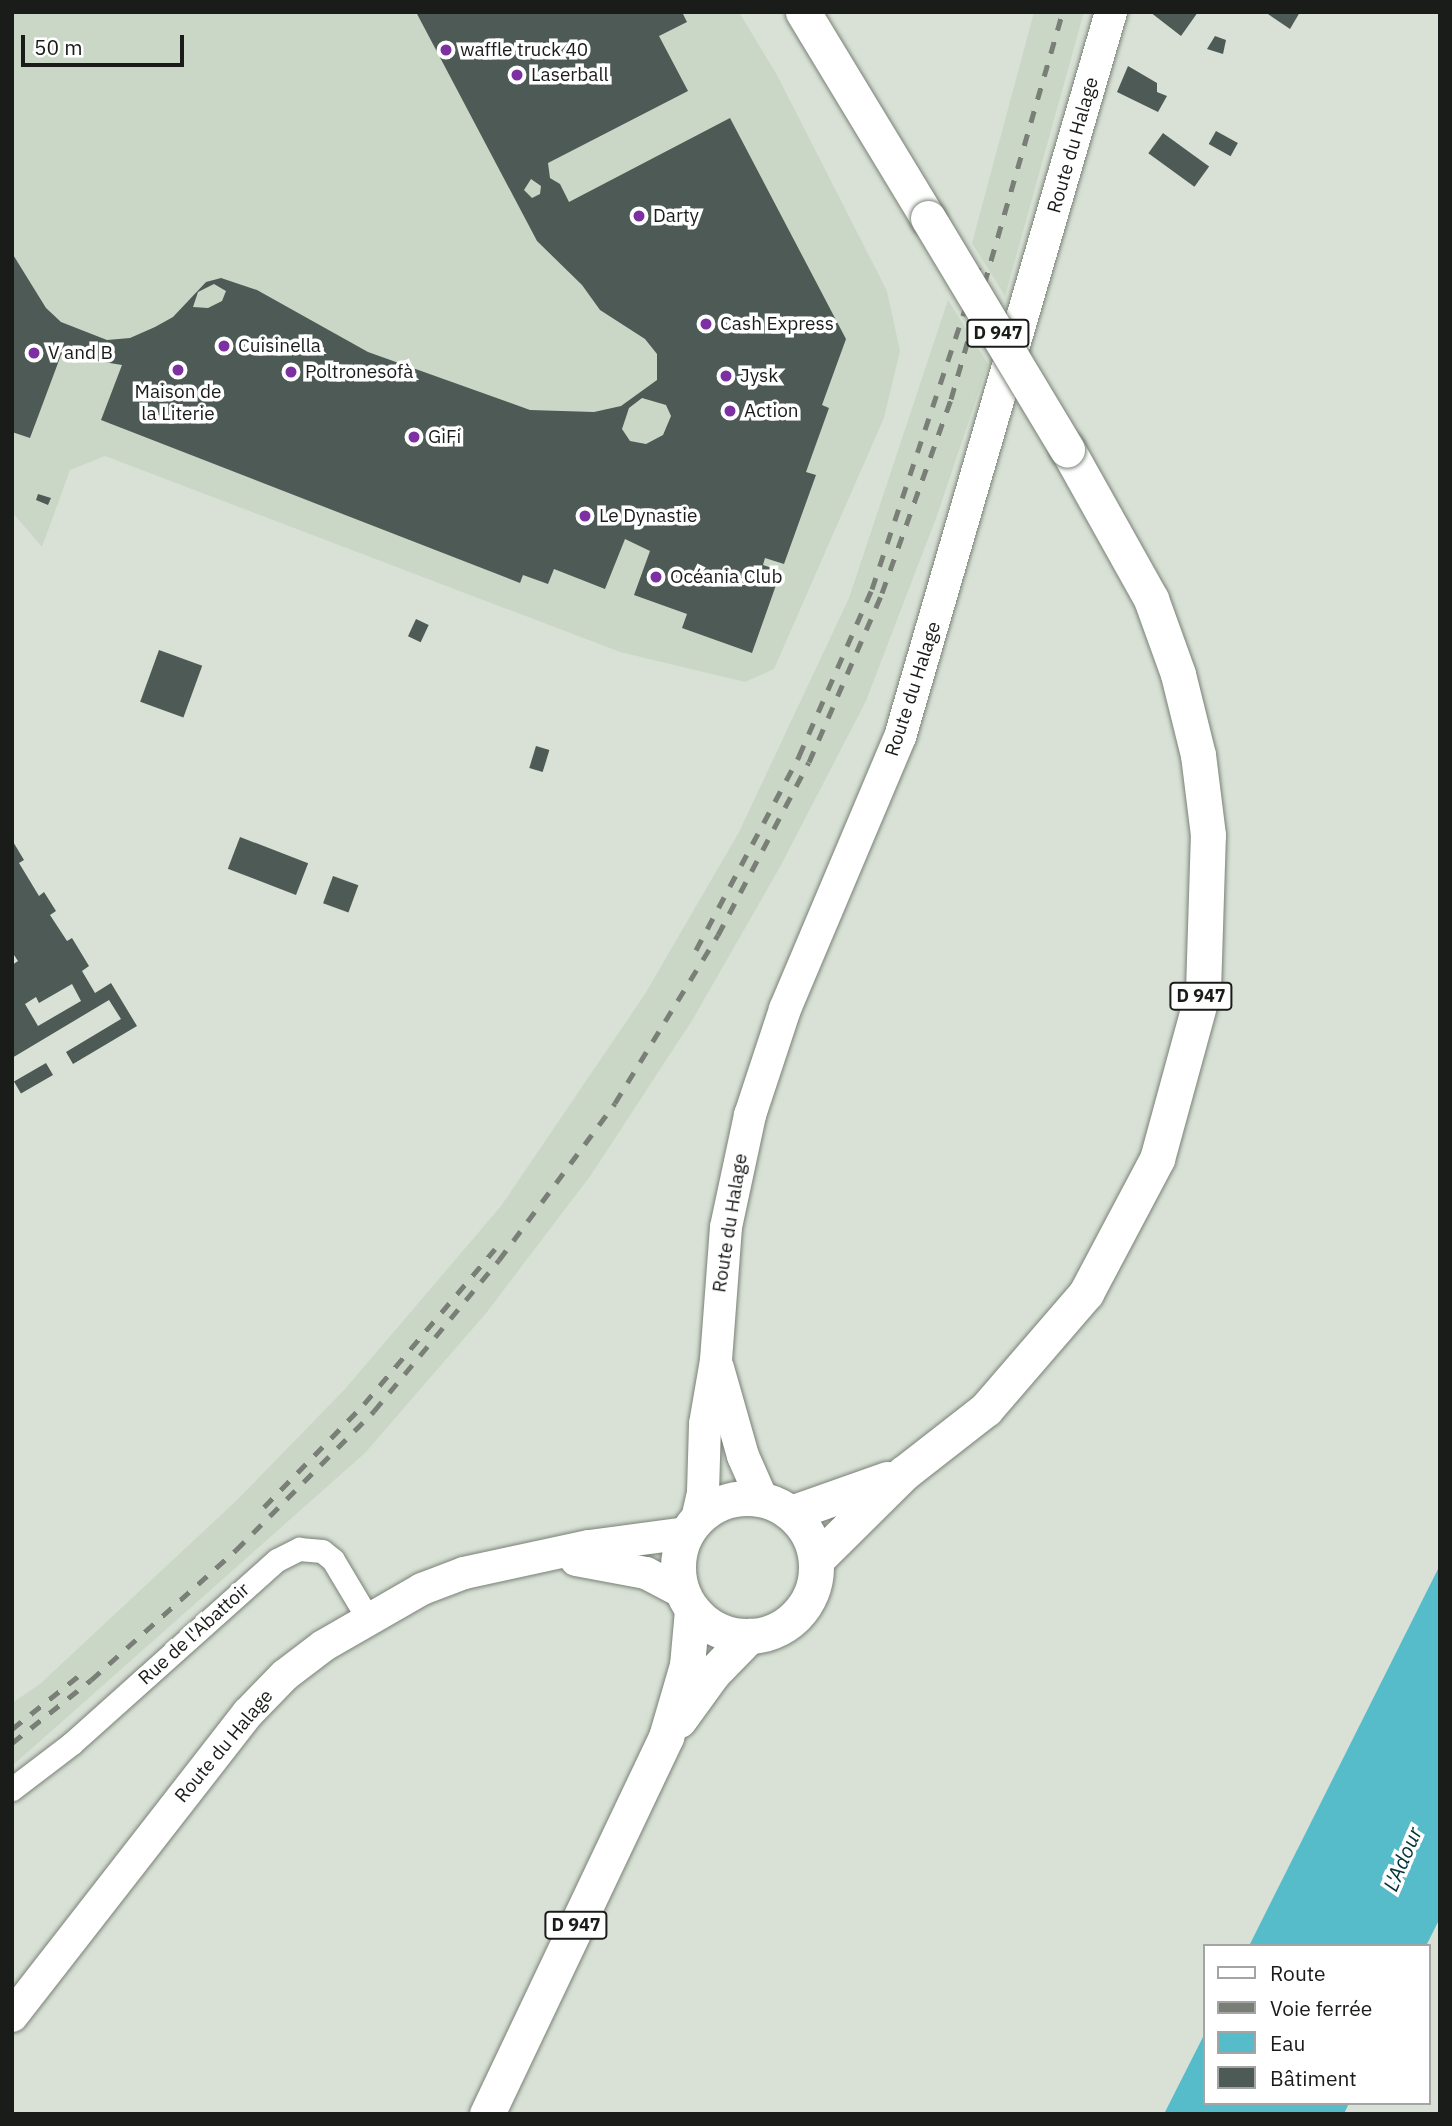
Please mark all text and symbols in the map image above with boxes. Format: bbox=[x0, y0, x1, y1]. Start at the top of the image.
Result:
scale bar bbox=[24, 21, 187, 65]
text: 50 m bbox=[34, 33, 83, 61]
place label: waffle truck 40 bbox=[460, 39, 588, 61]
marker: waffle truck 40 bbox=[438, 42, 454, 58]
place label: Laserball bbox=[531, 64, 609, 86]
marker: Laserball bbox=[509, 67, 525, 83]
street label: Route du Halage bbox=[1043, 74, 1103, 216]
place label: Darty bbox=[653, 205, 699, 227]
marker: Darty bbox=[631, 208, 647, 224]
place label: Cash Express bbox=[720, 313, 834, 335]
marker: Cash Express bbox=[698, 316, 714, 332]
road number: D 947 bbox=[965, 318, 1031, 348]
place label: Cuisinella bbox=[238, 335, 321, 357]
marker: Cuisinella bbox=[216, 338, 232, 354]
place label: V and B bbox=[48, 342, 113, 364]
marker: V and B bbox=[26, 345, 42, 361]
place label: Poltronesofà bbox=[305, 361, 413, 383]
marker: Maison de la Literie bbox=[170, 362, 186, 378]
marker: Poltronesofà bbox=[283, 364, 299, 380]
place label: Jysk bbox=[740, 365, 778, 387]
marker: Jysk bbox=[718, 368, 734, 384]
place label: Maison de la Literie bbox=[135, 381, 221, 425]
place label: Action bbox=[744, 400, 799, 422]
marker: Action bbox=[722, 403, 738, 419]
place label: GiFi bbox=[428, 426, 461, 448]
marker: GiFi bbox=[406, 429, 422, 445]
place label: Le Dynastie bbox=[599, 505, 697, 527]
marker: Le Dynastie bbox=[577, 508, 593, 524]
place label: Océania Club bbox=[670, 566, 782, 588]
marker: Océania Club bbox=[648, 569, 664, 585]
street label: Route du Halage bbox=[880, 619, 946, 759]
road number: D 947 bbox=[1168, 981, 1234, 1010]
street label: Route du Halage bbox=[708, 1152, 752, 1294]
street label: Rue de l'Abattoir bbox=[134, 1578, 254, 1690]
street label: Route du Halage bbox=[170, 1685, 278, 1807]
water label: L'Adour bbox=[1377, 1823, 1427, 1895]
road number: D 947 bbox=[543, 1910, 609, 1940]
legend bbox=[1204, 1944, 1431, 2105]
text: Route bbox=[1270, 1959, 1326, 1987]
text: Voie ferrée bbox=[1270, 1994, 1372, 2022]
text: Eau bbox=[1270, 2029, 1305, 2057]
text: Bâtiment bbox=[1270, 2064, 1357, 2092]

